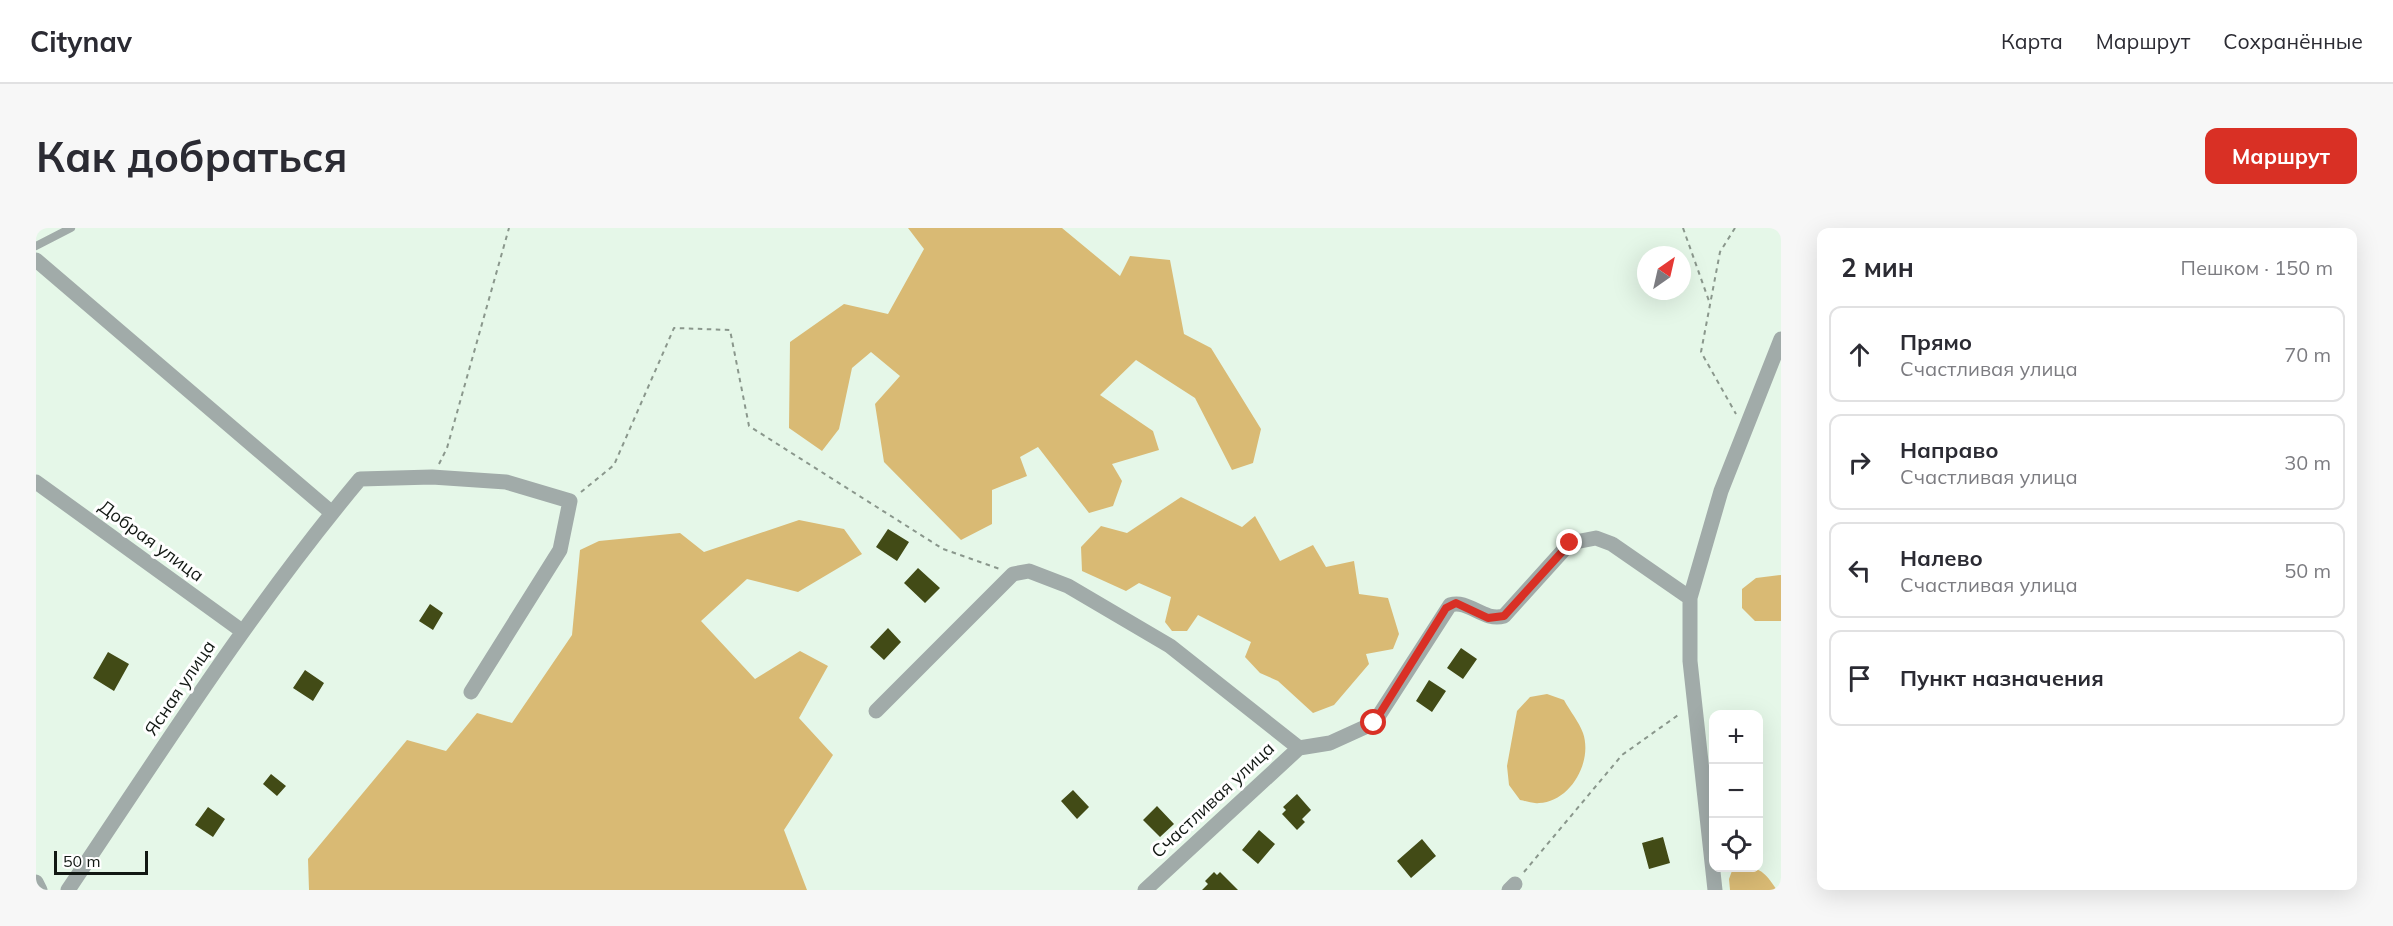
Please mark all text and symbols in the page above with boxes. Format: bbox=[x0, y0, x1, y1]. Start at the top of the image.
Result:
text: Citynav bbox=[30, 24, 132, 59]
text: Карта bbox=[2001, 28, 2063, 54]
text: Маршрут bbox=[2096, 28, 2190, 54]
text: Сохранённые bbox=[2223, 28, 2363, 54]
button: Маршрут bbox=[2205, 128, 2357, 184]
text: Как добраться bbox=[36, 130, 348, 183]
north arrow bbox=[1637, 246, 1691, 300]
text: 2 мин bbox=[1841, 251, 1914, 284]
text: Пешком · 150 m bbox=[2181, 255, 2333, 280]
text: Прямо bbox=[1900, 328, 1972, 356]
icon: ahead bbox=[1843, 338, 1876, 371]
text: 70 m bbox=[2284, 342, 2331, 367]
text: Счастливая улица bbox=[1900, 356, 2078, 381]
text: Направо bbox=[1900, 436, 1998, 464]
icon: right bbox=[1843, 446, 1876, 479]
text: 30 m bbox=[2284, 450, 2331, 475]
text: Счастливая улица bbox=[1900, 464, 2078, 489]
street label: Добрая улица bbox=[94, 495, 208, 586]
route end bbox=[1556, 529, 1582, 555]
text: Налево bbox=[1900, 544, 1983, 572]
icon: left bbox=[1843, 554, 1876, 587]
text: 50 m bbox=[2284, 558, 2331, 583]
text: Счастливая улица bbox=[1900, 572, 2078, 597]
street label: Ясная улица bbox=[139, 636, 220, 740]
icon: arrive bbox=[1843, 662, 1876, 695]
text: Пункт назначения bbox=[1900, 664, 2104, 692]
route start bbox=[1360, 709, 1386, 735]
map controls bbox=[1709, 710, 1763, 872]
button: + bbox=[1709, 710, 1763, 764]
street label: Счастливая улица bbox=[1146, 737, 1279, 863]
button: − bbox=[1709, 764, 1763, 818]
button: locate bbox=[1709, 818, 1763, 872]
scale bar bbox=[54, 848, 148, 876]
text: 50 m bbox=[63, 851, 100, 871]

